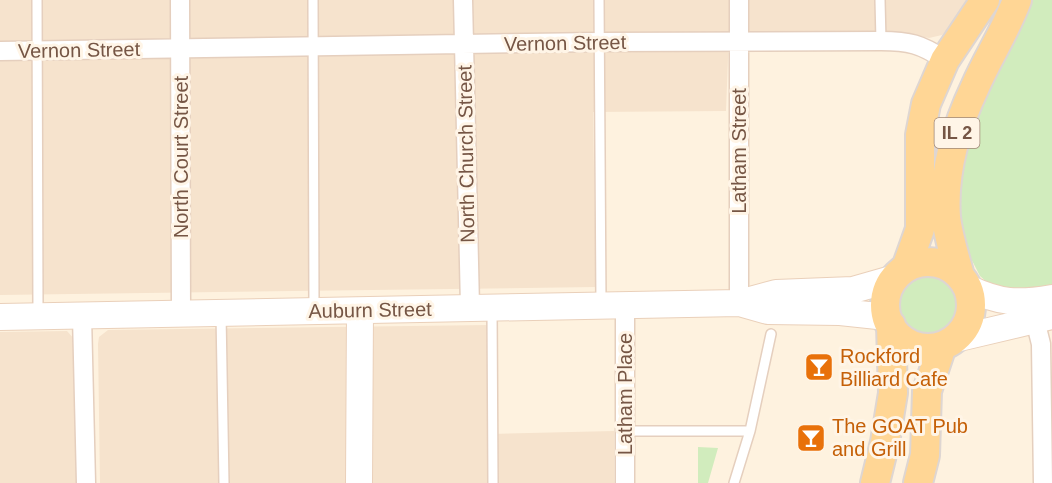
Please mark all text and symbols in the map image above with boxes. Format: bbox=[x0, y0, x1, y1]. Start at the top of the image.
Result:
street label: Vernon Street bbox=[504, 31, 627, 55]
street label: Vernon Street bbox=[18, 38, 141, 62]
street label: North Church Street bbox=[453, 64, 479, 243]
street label: North Court Street bbox=[170, 75, 192, 238]
street label: Latham Street bbox=[728, 88, 750, 214]
road number: IL 2 bbox=[934, 118, 980, 148]
street label: Auburn Street bbox=[308, 298, 432, 322]
street label: Latham Place bbox=[614, 333, 636, 455]
place label: Rockford Billiard Cafe bbox=[840, 345, 948, 390]
bar icon: Rockford Billiard Cafe bbox=[803, 351, 835, 383]
place label: The GOAT Pub and Grill bbox=[832, 415, 968, 460]
bar icon: The GOAT Pub and Grill bbox=[795, 422, 827, 454]

